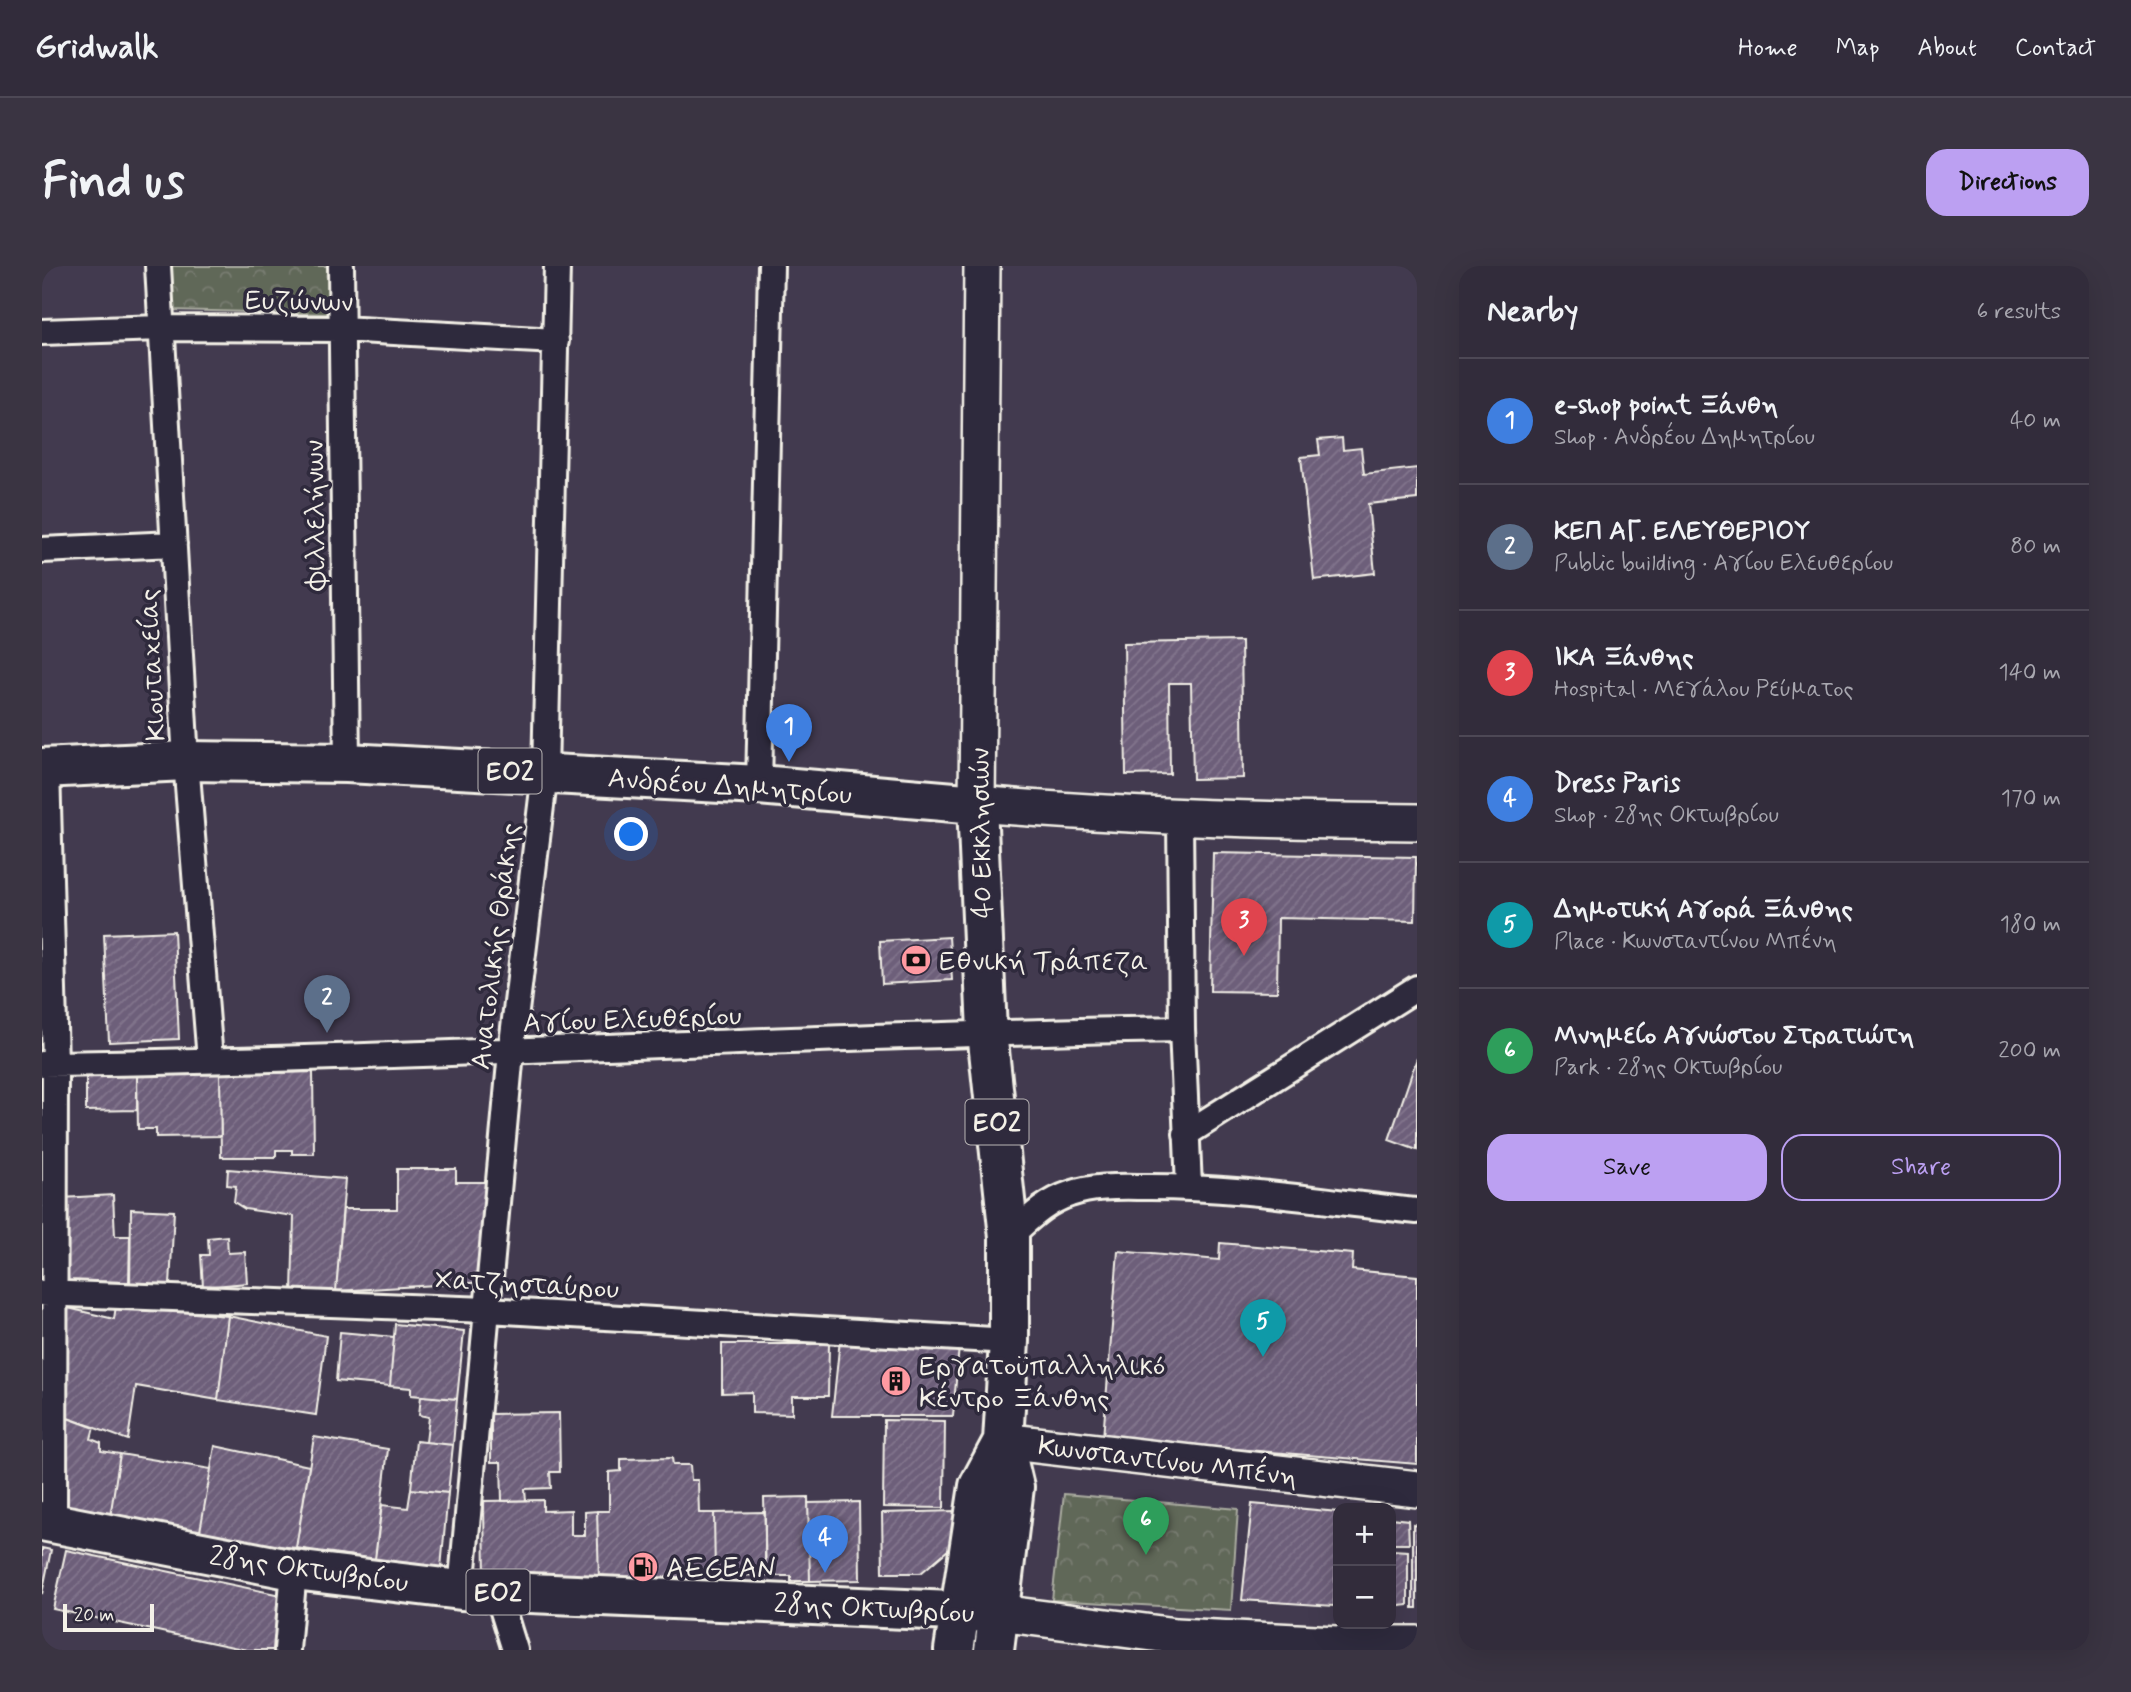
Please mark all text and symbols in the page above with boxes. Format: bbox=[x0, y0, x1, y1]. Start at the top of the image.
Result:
text: Gridwalk bbox=[35, 26, 159, 70]
text: Home bbox=[1738, 33, 1798, 64]
text: Map bbox=[1836, 33, 1880, 64]
text: About bbox=[1918, 33, 1977, 64]
text: Contact bbox=[2015, 33, 2096, 64]
button: Directions bbox=[1926, 149, 2089, 216]
text: Find us bbox=[42, 150, 185, 215]
street label: Ευζώνων bbox=[244, 283, 353, 322]
text: Nearby bbox=[1487, 292, 1578, 331]
text: 6 results bbox=[1977, 297, 2061, 327]
text: e-shop point Ξάνθη bbox=[1554, 389, 1778, 423]
text: 1 bbox=[1505, 406, 1515, 436]
text: 40 m bbox=[2010, 406, 2061, 436]
text: Shop · Ανδρέου Δημητρίου bbox=[1554, 423, 1815, 453]
street label: Φιλλελήνων bbox=[297, 439, 336, 591]
text: ΚΕΠ ΑΓ. ΕΛΕΥΘΕΡΙΟΥ bbox=[1554, 515, 1810, 549]
text: 2 bbox=[1504, 532, 1516, 562]
text: 80 m bbox=[2010, 532, 2061, 562]
text: Public building · Αγίου Ελευθερίου bbox=[1554, 549, 1893, 579]
street label: Κιουταχείας bbox=[131, 588, 176, 742]
text: ΙΚΑ Ξάνθης bbox=[1554, 641, 1694, 675]
text: 3 bbox=[1505, 658, 1515, 688]
text: 140 m bbox=[1998, 658, 2061, 688]
text: Hospital · Μεγάλου Ρεύματος bbox=[1554, 675, 1854, 705]
pin: 1 bbox=[766, 704, 812, 762]
street label: 40 Εκκλησιών bbox=[963, 747, 1002, 919]
road number: ΕΟ2 bbox=[478, 748, 542, 793]
street label: Ανδρέου Δημητρίου bbox=[606, 761, 853, 814]
text: Dress Paris bbox=[1554, 767, 1680, 801]
text: 4 bbox=[1503, 784, 1517, 814]
text: 170 m bbox=[2001, 784, 2061, 814]
text: Shop · 28ης Οκτωβρίου bbox=[1554, 801, 1779, 831]
your location bbox=[614, 817, 648, 851]
street label: Ανατολικής Θράκης bbox=[463, 821, 530, 1072]
text: Δημοτική Αγορά Ξάνθης bbox=[1554, 893, 1853, 927]
pin: 3 bbox=[1221, 898, 1267, 956]
text: 5 bbox=[1503, 910, 1517, 940]
text: 180 m bbox=[2000, 910, 2061, 940]
text: Place · Κωνσταντίνου Μπένη bbox=[1554, 927, 1837, 957]
bank icon: Εθνική Τράπεζα bbox=[899, 943, 933, 977]
place label: Εθνική Τράπεζα bbox=[939, 944, 1148, 981]
pin: 2 bbox=[304, 975, 350, 1033]
street label: Αγίου Ελευθερίου bbox=[522, 998, 742, 1043]
text: Μνημείο Αγνώστου Στρατιώτη bbox=[1554, 1019, 1914, 1053]
text: 6 bbox=[1504, 1036, 1516, 1066]
text: 200 m bbox=[1998, 1036, 2061, 1066]
text: Park · 28ης Οκτωβρίου bbox=[1554, 1053, 1782, 1083]
road number: ΕΟ2 bbox=[965, 1100, 1028, 1144]
button: Save bbox=[1487, 1134, 1767, 1201]
button: Share bbox=[1781, 1134, 2061, 1201]
street label: Χατζησταύρου bbox=[434, 1262, 620, 1309]
pin: 5 bbox=[1240, 1299, 1286, 1357]
place label: Εργατοϋπαλληλικό Κέντρο Ξάνθης bbox=[919, 1349, 1165, 1418]
building icon: Εργατοϋπαλληλικό Κέντρο Ξάνθης bbox=[879, 1364, 913, 1398]
street label: Κωνσταντίνου Μπένη bbox=[1036, 1428, 1300, 1497]
pin: 6 bbox=[1123, 1497, 1169, 1555]
map controls bbox=[1333, 1503, 1396, 1629]
button: + bbox=[1333, 1503, 1396, 1566]
pin: 4 bbox=[802, 1515, 848, 1573]
street label: 28ης Οκτωβρίου bbox=[207, 1538, 411, 1603]
fuel station icon: AEGEAN bbox=[626, 1550, 660, 1584]
place label: AEGEAN bbox=[666, 1551, 776, 1588]
button: − bbox=[1333, 1566, 1396, 1629]
road number: ΕΟ2 bbox=[466, 1569, 530, 1614]
street label: 28ης Οκτωβρίου bbox=[773, 1586, 975, 1633]
scale bar bbox=[63, 1601, 154, 1633]
text: 20 m bbox=[74, 1603, 114, 1628]

